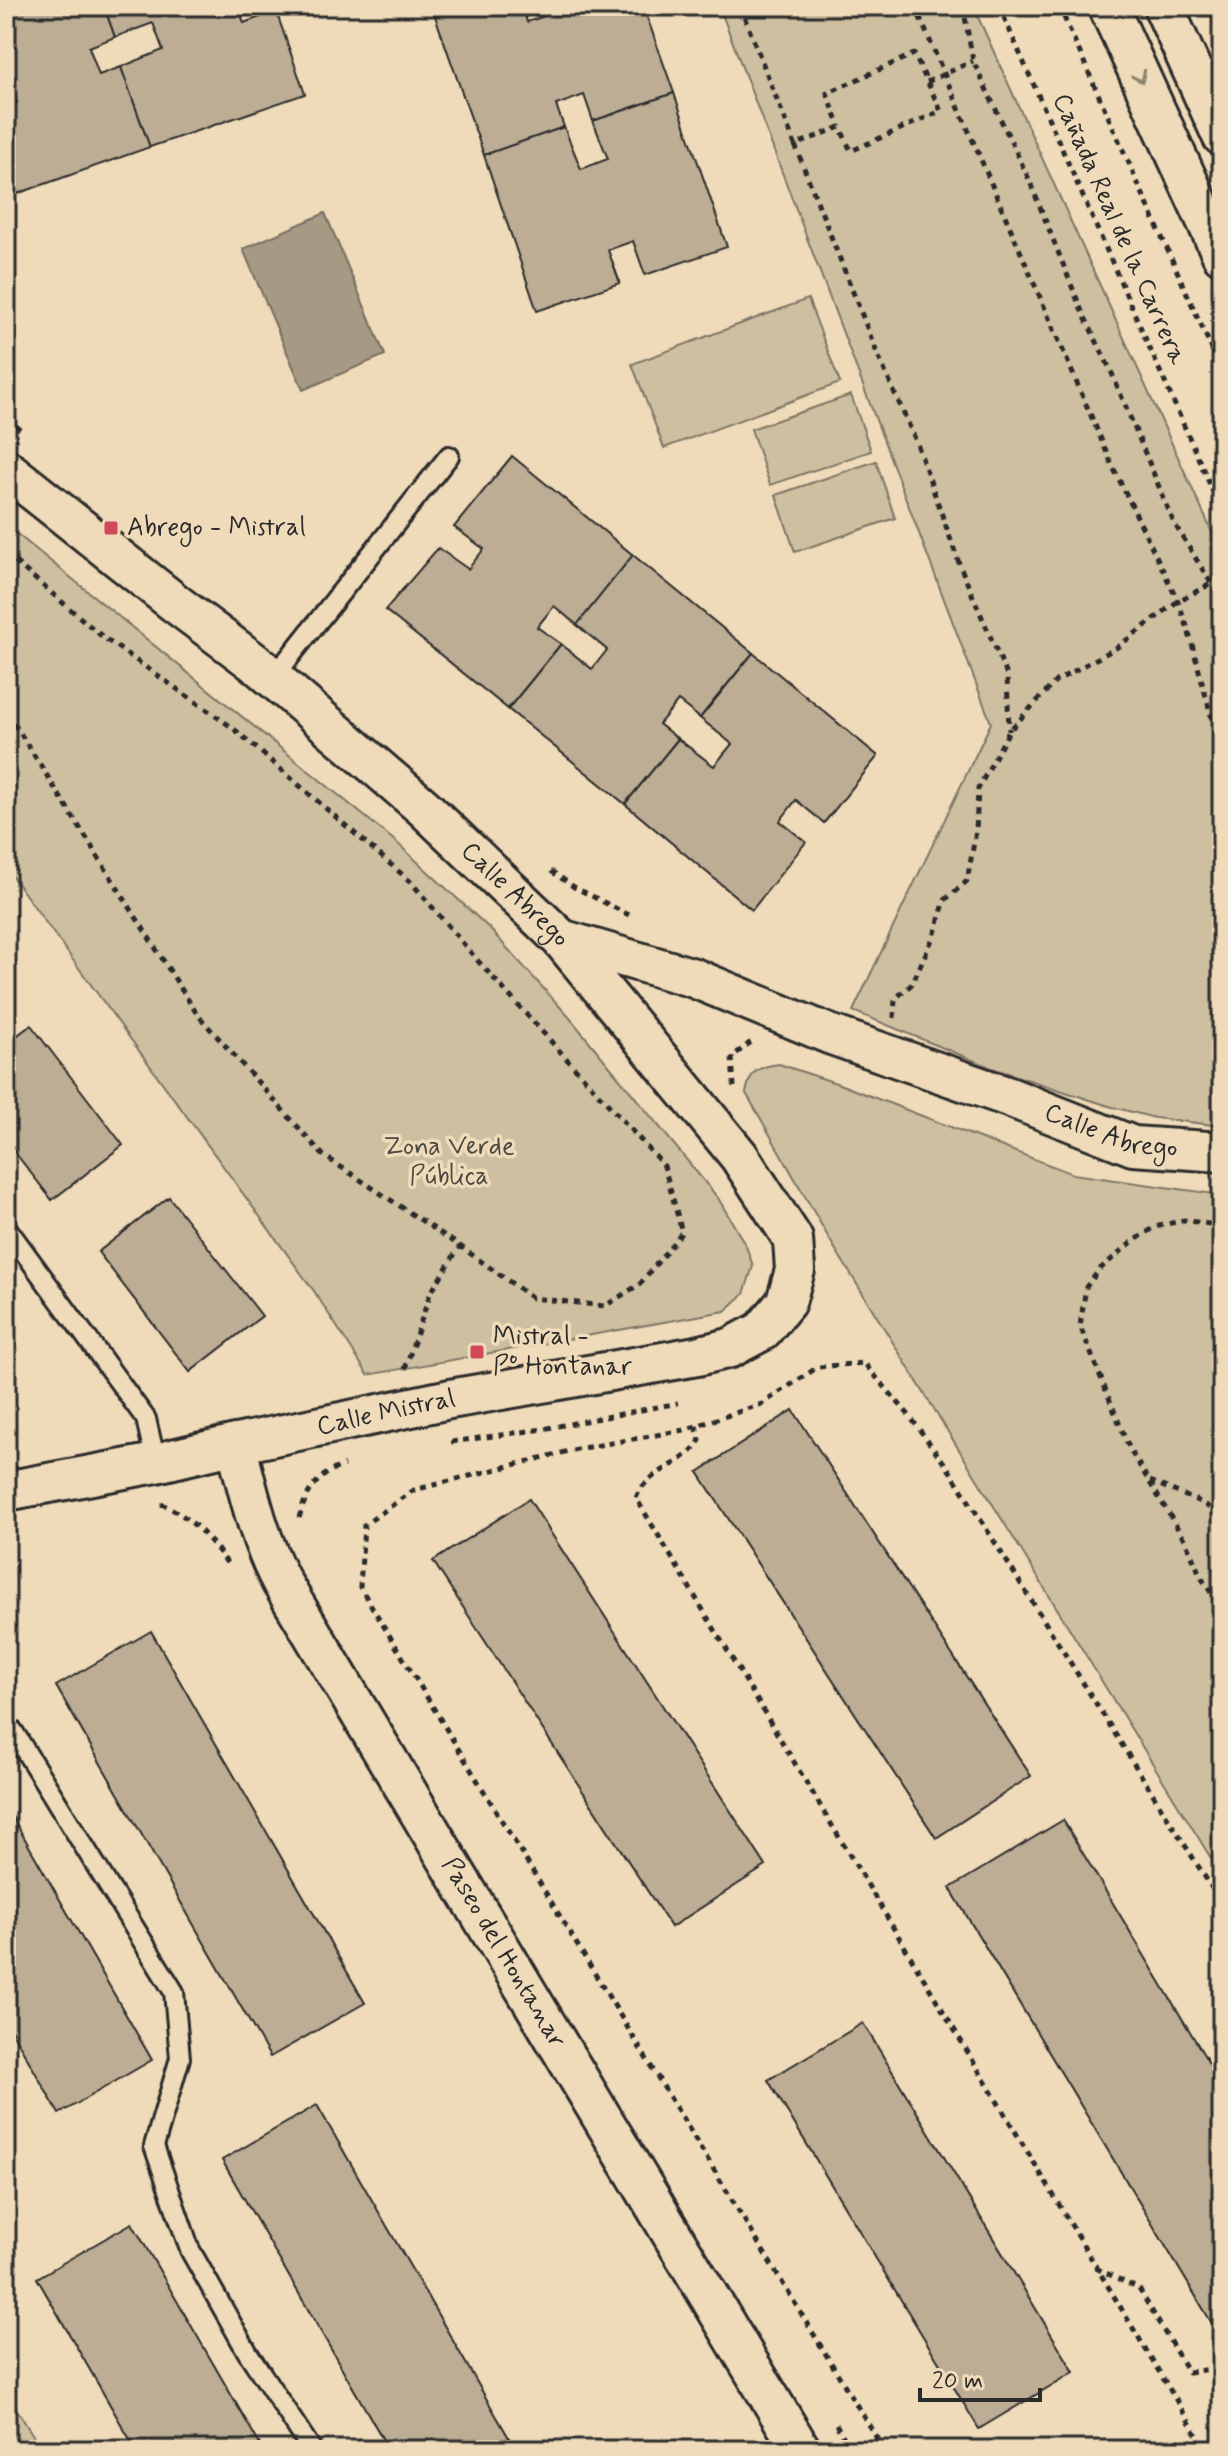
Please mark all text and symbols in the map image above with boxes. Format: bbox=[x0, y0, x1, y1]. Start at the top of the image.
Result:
one-way arrow bbox=[1130, 69, 1146, 83]
street label: Cañada Real de la Carrera bbox=[1044, 88, 1194, 370]
place label: Abrego - Mistral bbox=[127, 511, 306, 547]
marker: Abrego - Mistral bbox=[102, 519, 120, 537]
street label: Calle Abrego bbox=[453, 835, 578, 954]
street label: Calle Abrego bbox=[1039, 1096, 1179, 1167]
park label: Zona Verde Pública bbox=[383, 1130, 515, 1194]
place label: Mistral - Pº Hontanar bbox=[493, 1320, 632, 1384]
marker: Mistral - Pº Hontanar bbox=[468, 1343, 486, 1361]
street label: Calle Mistral bbox=[314, 1382, 458, 1444]
street label: Paseo del Hontanar bbox=[433, 1851, 574, 2055]
scale bar bbox=[920, 2352, 1040, 2402]
text: 20 m bbox=[932, 2366, 983, 2397]

